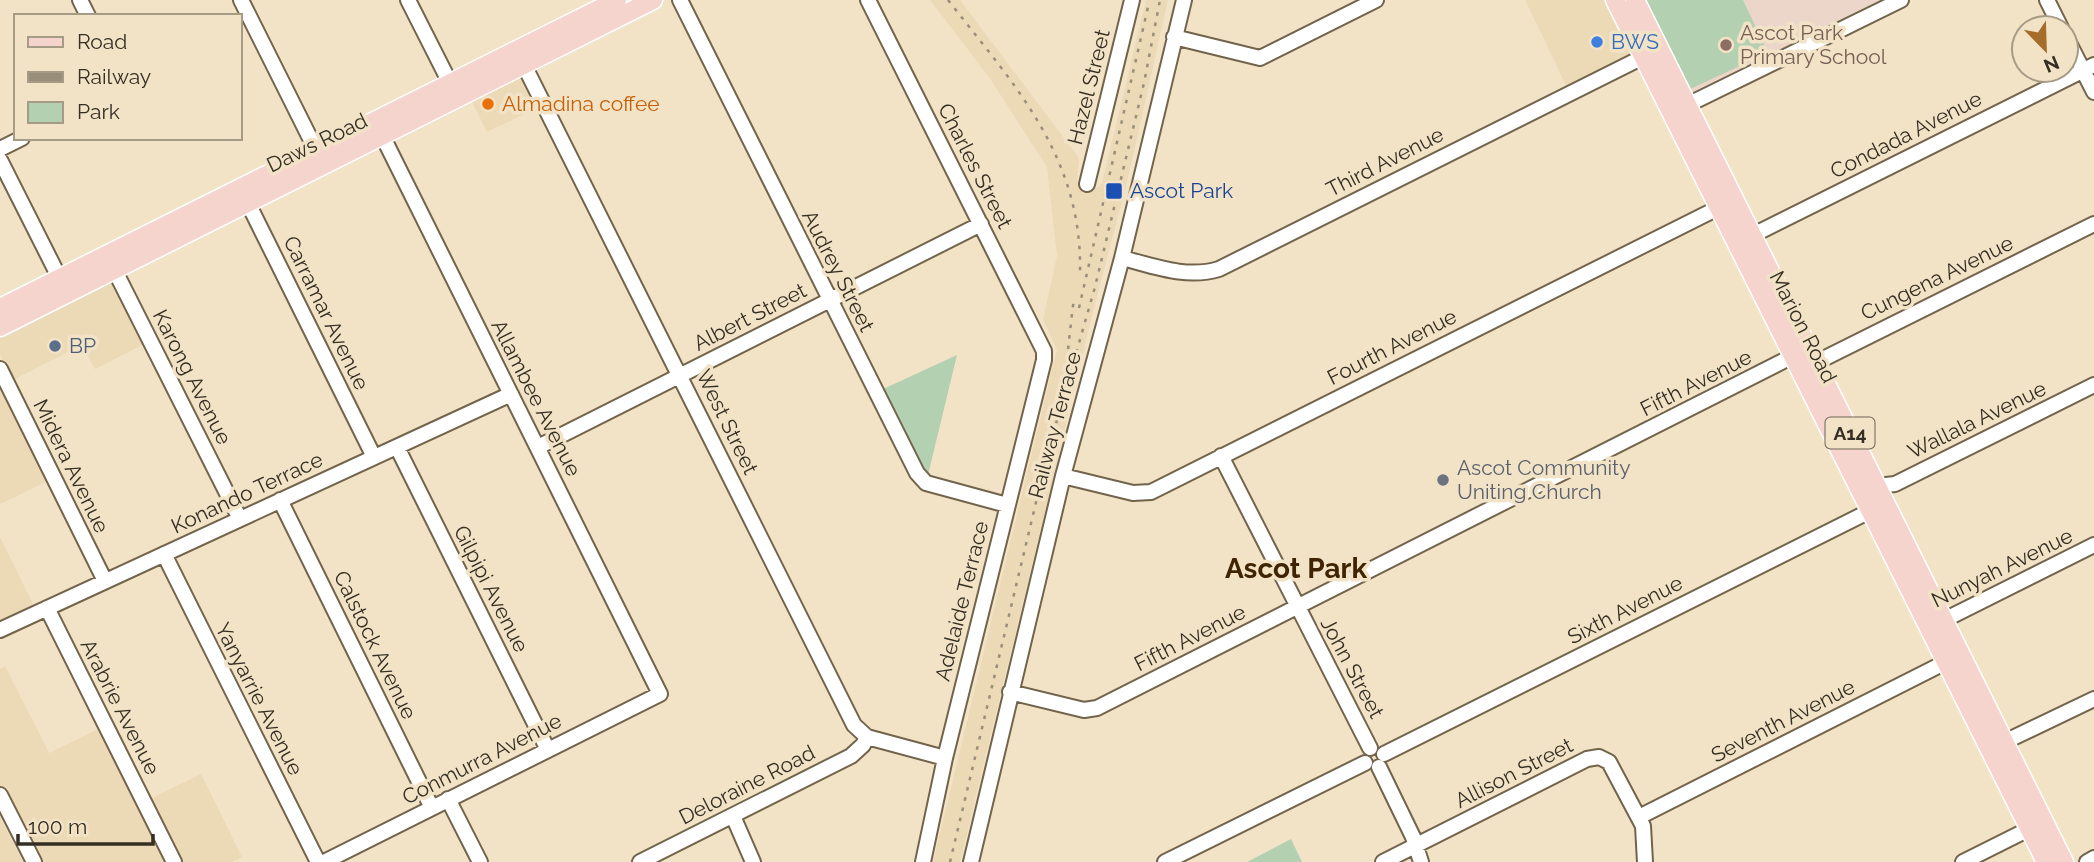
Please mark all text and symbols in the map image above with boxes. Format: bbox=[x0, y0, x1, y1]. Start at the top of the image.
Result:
legend bbox=[14, 14, 242, 140]
north arrow bbox=[2010, 14, 2080, 84]
place label: Ascot Park Primary School bbox=[1740, 20, 1887, 69]
street label: Hazel Street bbox=[1062, 27, 1115, 147]
text: Road bbox=[77, 29, 127, 54]
place label: BWS bbox=[1611, 29, 1659, 54]
marker: BWS bbox=[1589, 34, 1605, 50]
marker: Ascot Park Primary School bbox=[1718, 37, 1734, 53]
text: N bbox=[2041, 52, 2063, 78]
text: Railway bbox=[77, 64, 151, 89]
street label: Condada Avenue bbox=[1826, 86, 1986, 184]
place label: Almadina coffee bbox=[502, 91, 660, 116]
marker: Almadina coffee bbox=[480, 96, 496, 112]
text: Park bbox=[77, 99, 120, 124]
street label: Charles Street bbox=[933, 99, 1018, 233]
street label: Daws Road bbox=[262, 107, 371, 178]
street label: Third Avenue bbox=[1322, 121, 1448, 202]
place label: Ascot Park bbox=[1130, 178, 1233, 203]
marker: Ascot Park bbox=[1104, 181, 1124, 201]
street label: Audrey Street bbox=[797, 206, 880, 336]
street label: Cungena Avenue bbox=[1856, 230, 2017, 325]
street label: Carramar Avenue bbox=[278, 232, 375, 394]
street label: Marion Road bbox=[1765, 267, 1842, 387]
street label: Albert Street bbox=[689, 277, 810, 356]
street label: Fourth Avenue bbox=[1323, 303, 1461, 390]
street label: Karong Avenue bbox=[148, 305, 237, 448]
street label: Allambee Avenue bbox=[486, 315, 587, 480]
place label: BP bbox=[69, 333, 96, 358]
marker: BP bbox=[47, 338, 63, 354]
street label: Fifth Avenue bbox=[1636, 344, 1756, 421]
street label: Railway Terrace bbox=[1023, 349, 1086, 501]
street label: West Street bbox=[691, 365, 764, 478]
street label: Wallala Avenue bbox=[1904, 375, 2050, 464]
street label: Midera Avenue bbox=[28, 395, 115, 537]
road number: A14 bbox=[1826, 418, 1874, 448]
street label: Konando Terrace bbox=[167, 447, 327, 539]
place label: Ascot Community Uniting Church bbox=[1457, 455, 1631, 504]
marker: Ascot Community Uniting Church bbox=[1435, 472, 1451, 488]
street label: Adelaide Terrace bbox=[930, 518, 993, 683]
street label: Gilpipi Avenue bbox=[449, 521, 534, 656]
street label: Nunyah Avenue bbox=[1927, 523, 2076, 613]
district label: Ascot Park bbox=[1225, 552, 1367, 585]
street label: Calstock Avenue bbox=[329, 566, 422, 723]
street label: Sixth Avenue bbox=[1563, 570, 1686, 649]
street label: Fifth Avenue bbox=[1130, 599, 1250, 676]
street label: John Street bbox=[1315, 613, 1389, 722]
street label: Yanyarrie Avenue bbox=[210, 618, 309, 779]
street label: Arabrie Avenue bbox=[76, 635, 165, 779]
street label: Seventh Avenue bbox=[1707, 674, 1859, 767]
street label: Conmurra Avenue bbox=[398, 708, 566, 810]
street label: Allison Street bbox=[1451, 732, 1577, 813]
street label: Deloraine Road bbox=[675, 740, 819, 830]
scale bar bbox=[18, 802, 152, 846]
text: 100 m bbox=[28, 814, 87, 839]

